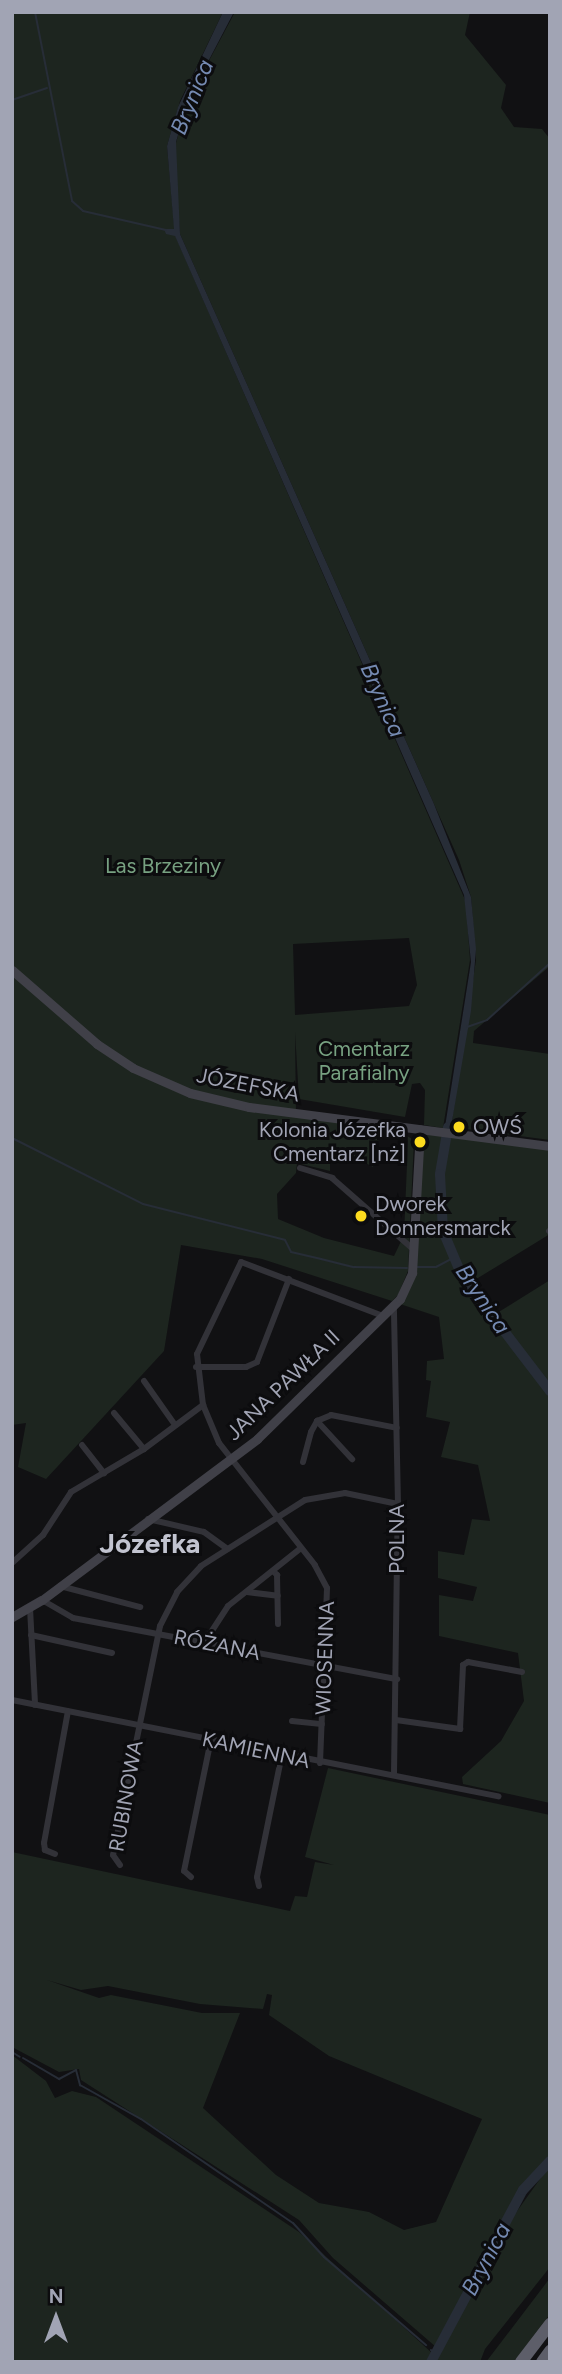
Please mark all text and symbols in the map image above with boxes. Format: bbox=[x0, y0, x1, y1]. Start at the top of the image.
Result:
water label: Brynica bbox=[165, 56, 219, 138]
water label: Brynica bbox=[355, 659, 411, 741]
park label: Las Brzeziny bbox=[105, 853, 221, 879]
park label: Cmentarz Parafialny bbox=[318, 1036, 410, 1086]
street label: JÓZEFSKA bbox=[194, 1063, 302, 1107]
place label: OWŚ bbox=[473, 1114, 522, 1140]
place label: Kolonia Józefka Cmentarz [nż] bbox=[259, 1117, 406, 1167]
marker: OWŚ bbox=[451, 1119, 467, 1135]
marker: Kolonia Józefka Cmentarz [nż] bbox=[412, 1134, 428, 1150]
place label: Dworek Donnersmarck bbox=[375, 1191, 511, 1241]
marker: Dworek Donnersmarck bbox=[353, 1208, 369, 1224]
water label: Brynica bbox=[450, 1259, 516, 1339]
street label: JANA PAWŁA II bbox=[221, 1324, 345, 1446]
street label: POLNA bbox=[384, 1504, 410, 1574]
district label: Józefka bbox=[100, 1526, 200, 1560]
street label: WIOSENNA bbox=[310, 1600, 340, 1716]
street label: RÓŻANA bbox=[172, 1624, 262, 1666]
street label: KAMIENNA bbox=[200, 1726, 312, 1774]
street label: RUBINOWA bbox=[104, 1738, 148, 1854]
water label: Brynica bbox=[455, 2218, 517, 2300]
north arrow bbox=[21, 2283, 91, 2353]
text: N bbox=[49, 2285, 63, 2308]

